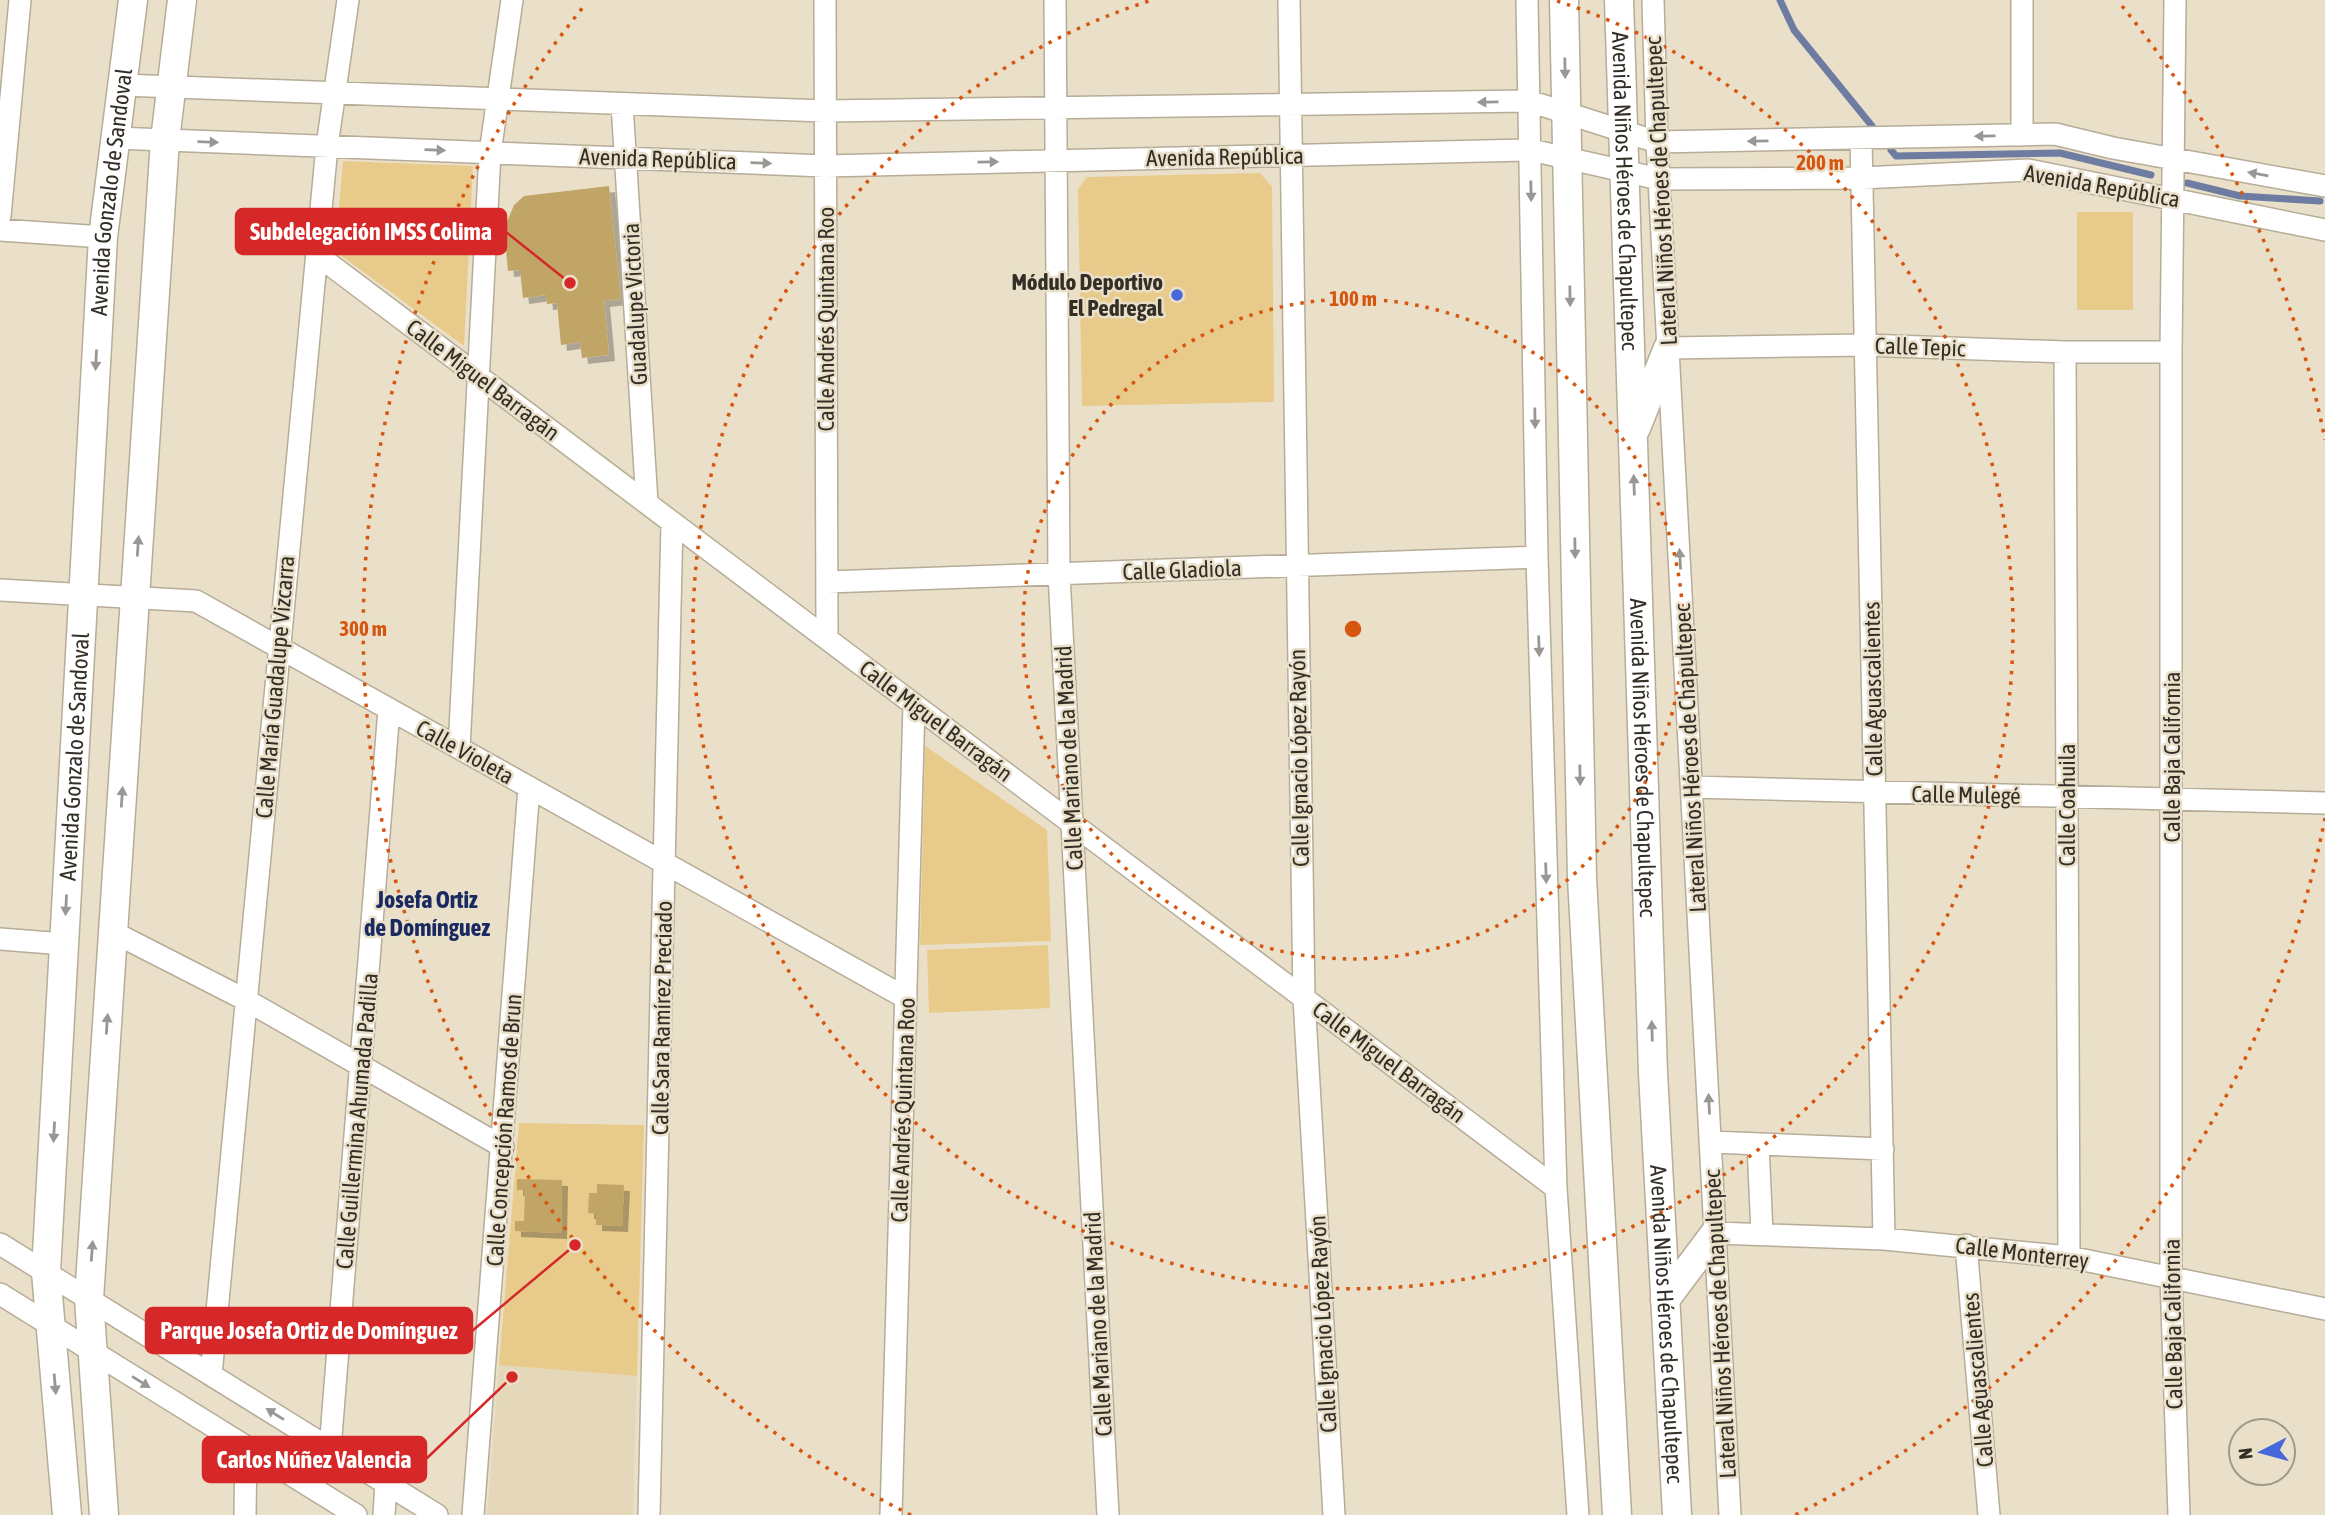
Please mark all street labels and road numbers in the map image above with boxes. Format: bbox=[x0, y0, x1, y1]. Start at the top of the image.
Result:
street label: Avenida Niños Héroes de Chapultepec bbox=[1607, 31, 1643, 351]
street label: Lateral Niños Héroes de Chapultepec bbox=[1640, 35, 1682, 346]
street label: Avenida Gonzalo de Sandoval bbox=[86, 67, 137, 316]
street label: Avenida República bbox=[579, 143, 737, 175]
street label: Avenida República bbox=[1146, 143, 1304, 171]
street label: Avenida República bbox=[2022, 160, 2182, 212]
street label: Calle Andrés Quintana Roo bbox=[813, 207, 839, 431]
street label: Guadalupe Victoria bbox=[618, 222, 652, 386]
street label: Calle Miguel Barragán bbox=[401, 314, 565, 446]
street label: Calle Tepic bbox=[1874, 332, 1966, 362]
street label: Calle María Guadalupe Vizcarra bbox=[251, 555, 299, 819]
street label: Calle Gladiola bbox=[1122, 555, 1242, 585]
street label: Avenida Niños Héroes de Chapultepec bbox=[1625, 598, 1661, 918]
street label: Calle Aguascalientes bbox=[1858, 601, 1888, 777]
street label: Lateral Niños Héroes de Chapultepec bbox=[1669, 602, 1711, 913]
street label: Avenida Gonzalo de Sandoval bbox=[55, 632, 94, 882]
street label: Calle Mariano de la Madrid bbox=[1050, 645, 1088, 871]
street label: Calle Ignacio López Rayón bbox=[1284, 649, 1314, 867]
street label: Calle Miguel Barragán bbox=[854, 655, 1018, 787]
street label: Calle Baja California bbox=[2159, 672, 2185, 842]
street label: Calle Violeta bbox=[412, 715, 518, 789]
street label: Calle Coahuila bbox=[2054, 744, 2080, 866]
street label: Calle Mulegé bbox=[1911, 781, 2021, 809]
street label: Calle Sara Ramírez Preciado bbox=[647, 901, 677, 1135]
street label: Calle Guillermina Ahumada Padilla bbox=[331, 972, 383, 1270]
street label: Calle Concepción Ramos de Brun bbox=[482, 993, 526, 1267]
street label: Calle Miguel Barragán bbox=[1307, 996, 1471, 1128]
street label: Calle Andrés Quintana Roo bbox=[886, 997, 920, 1223]
street label: Avenida Niños Héroes de Chapultepec bbox=[1645, 1164, 1688, 1485]
street label: Lateral Niños Héroes de Chapultepec bbox=[1699, 1168, 1741, 1479]
street label: Calle Mariano de la Madrid bbox=[1079, 1211, 1117, 1437]
street label: Calle Ignacio López Rayón bbox=[1304, 1215, 1342, 1433]
street label: Calle Monterrey bbox=[1954, 1232, 2090, 1274]
street label: Calle Baja California bbox=[2159, 1238, 2187, 1410]
street label: Calle Aguascalientes bbox=[1957, 1292, 1999, 1468]

